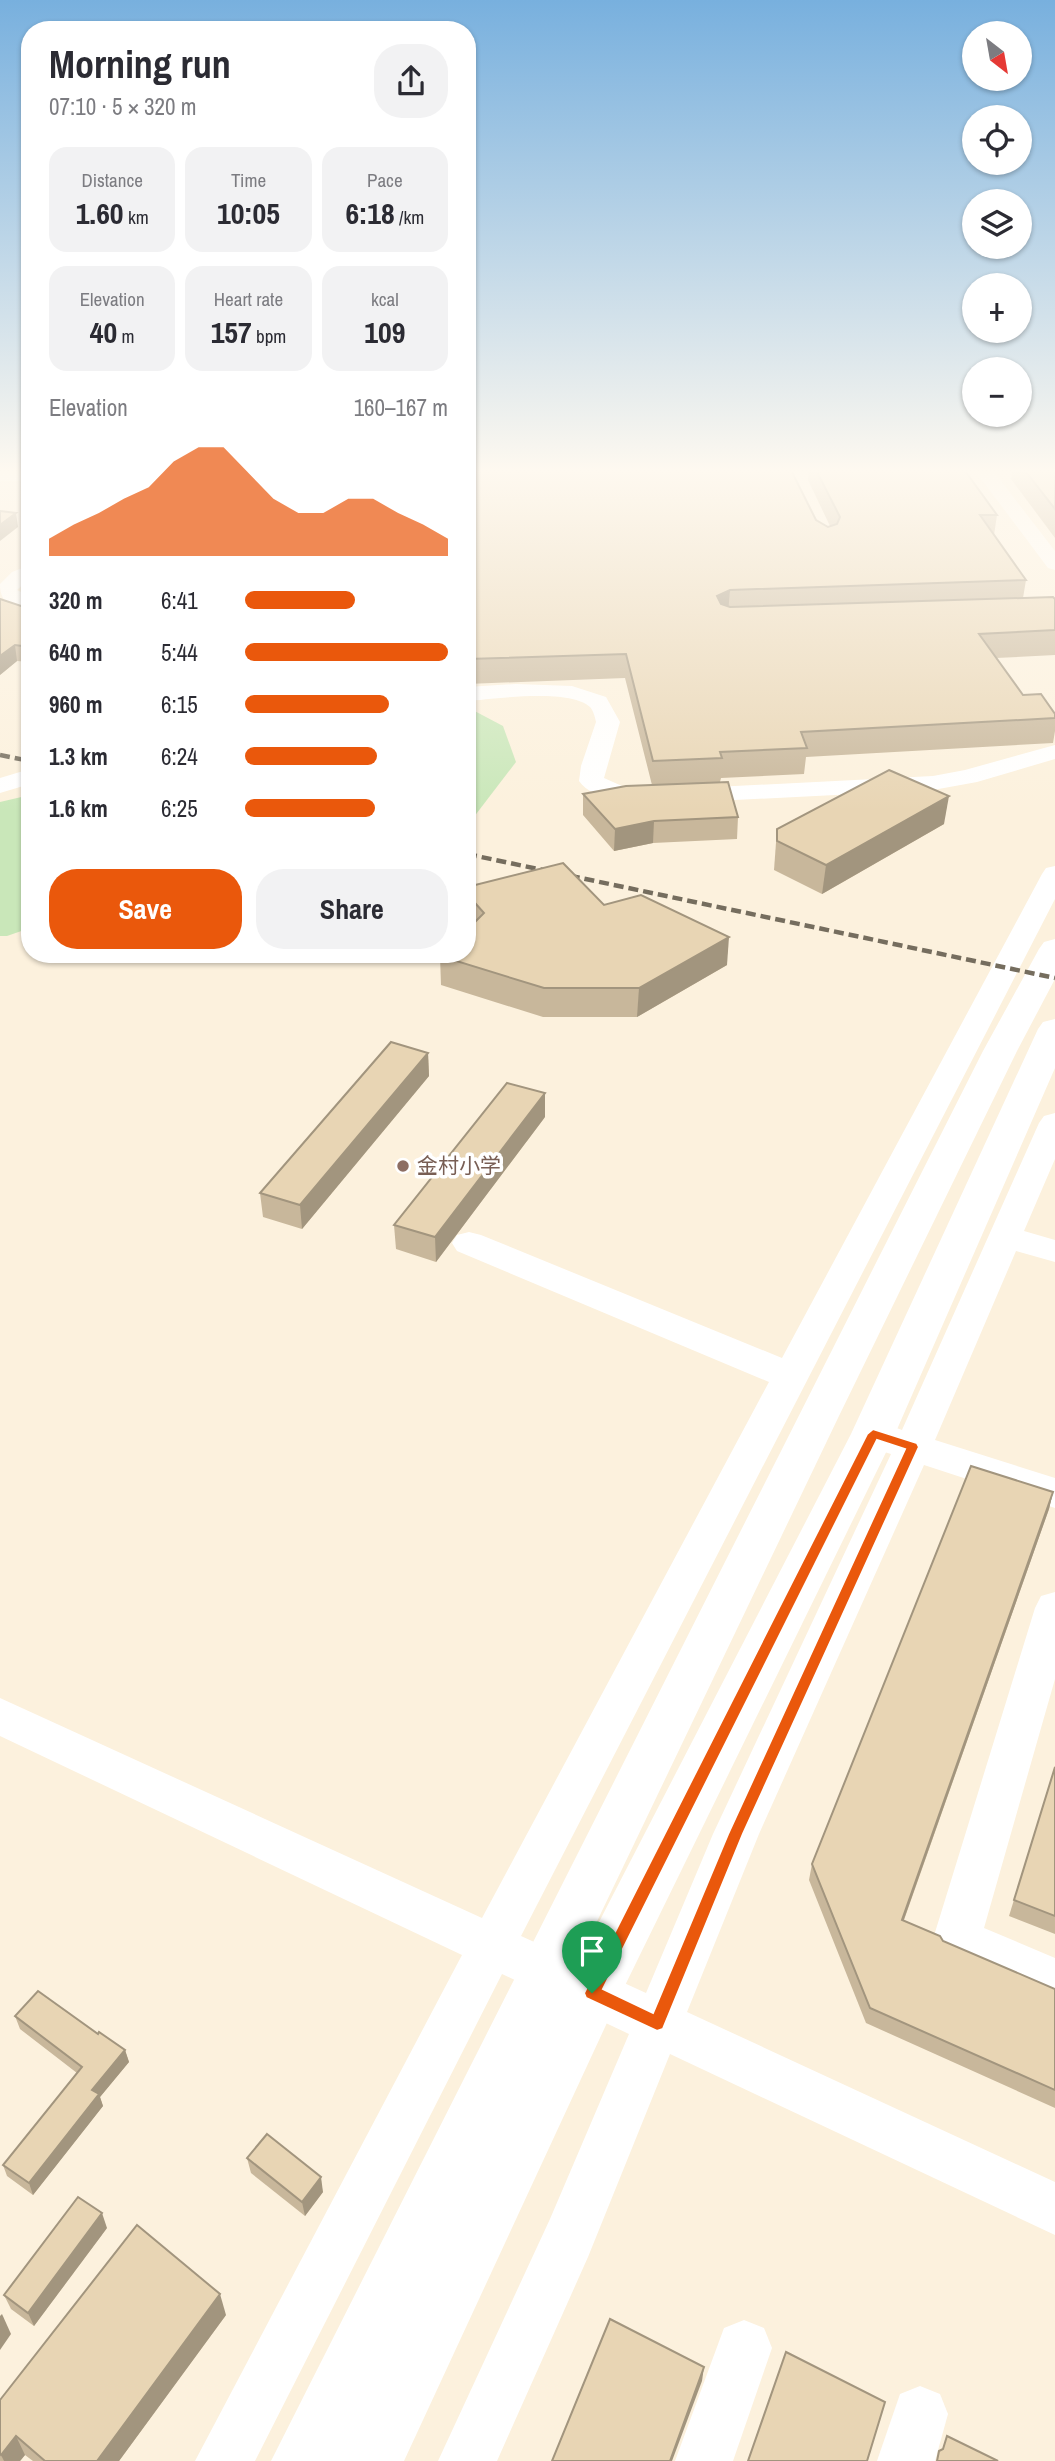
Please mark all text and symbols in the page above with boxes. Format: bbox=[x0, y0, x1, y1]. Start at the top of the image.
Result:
north arrow bbox=[962, 21, 1032, 91]
map controls bbox=[962, 21, 1032, 427]
text: Morning run bbox=[49, 39, 231, 90]
button: share bbox=[374, 44, 448, 118]
text: 07:10 · 5 × 320 m bbox=[49, 91, 196, 122]
button: locate bbox=[962, 105, 1032, 175]
text: Distance bbox=[81, 167, 143, 193]
text: Time bbox=[231, 167, 266, 193]
text: Pace bbox=[367, 167, 403, 193]
button: layers bbox=[962, 189, 1032, 259]
text: 1.60 bbox=[76, 193, 124, 233]
text: 10:05 bbox=[217, 193, 280, 233]
text: 6:18 bbox=[345, 193, 395, 233]
text: km bbox=[124, 204, 149, 230]
text: /km bbox=[395, 204, 424, 230]
button: + bbox=[962, 273, 1032, 343]
text: Elevation bbox=[80, 286, 145, 312]
text: Heart rate bbox=[214, 286, 283, 312]
text: kcal bbox=[371, 286, 399, 312]
text: 40 bbox=[90, 312, 117, 352]
text: 157 bbox=[211, 312, 252, 352]
text: 109 bbox=[364, 312, 405, 352]
text: m bbox=[117, 323, 135, 349]
text: bpm bbox=[252, 323, 286, 349]
button: − bbox=[962, 357, 1032, 427]
text: Elevation bbox=[49, 392, 128, 423]
text: 160–167 m bbox=[354, 392, 448, 423]
text: 320 m bbox=[49, 585, 102, 616]
text: 6:41 bbox=[161, 585, 198, 616]
text: 640 m bbox=[49, 637, 102, 668]
text: 5:44 bbox=[161, 637, 198, 668]
text: 960 m bbox=[49, 689, 102, 720]
text: 6:15 bbox=[161, 689, 198, 720]
text: 1.3 km bbox=[49, 741, 108, 772]
text: 6:24 bbox=[161, 741, 198, 772]
text: 1.6 km bbox=[49, 793, 108, 824]
text: 6:25 bbox=[161, 793, 198, 824]
button: Save bbox=[49, 869, 242, 949]
button: Share bbox=[256, 869, 448, 949]
place label: 金村小学 bbox=[417, 1151, 501, 1180]
marker: 金村小学 bbox=[395, 1158, 411, 1174]
pin bbox=[562, 1921, 622, 1993]
icon: arrive bbox=[573, 1932, 611, 1970]

